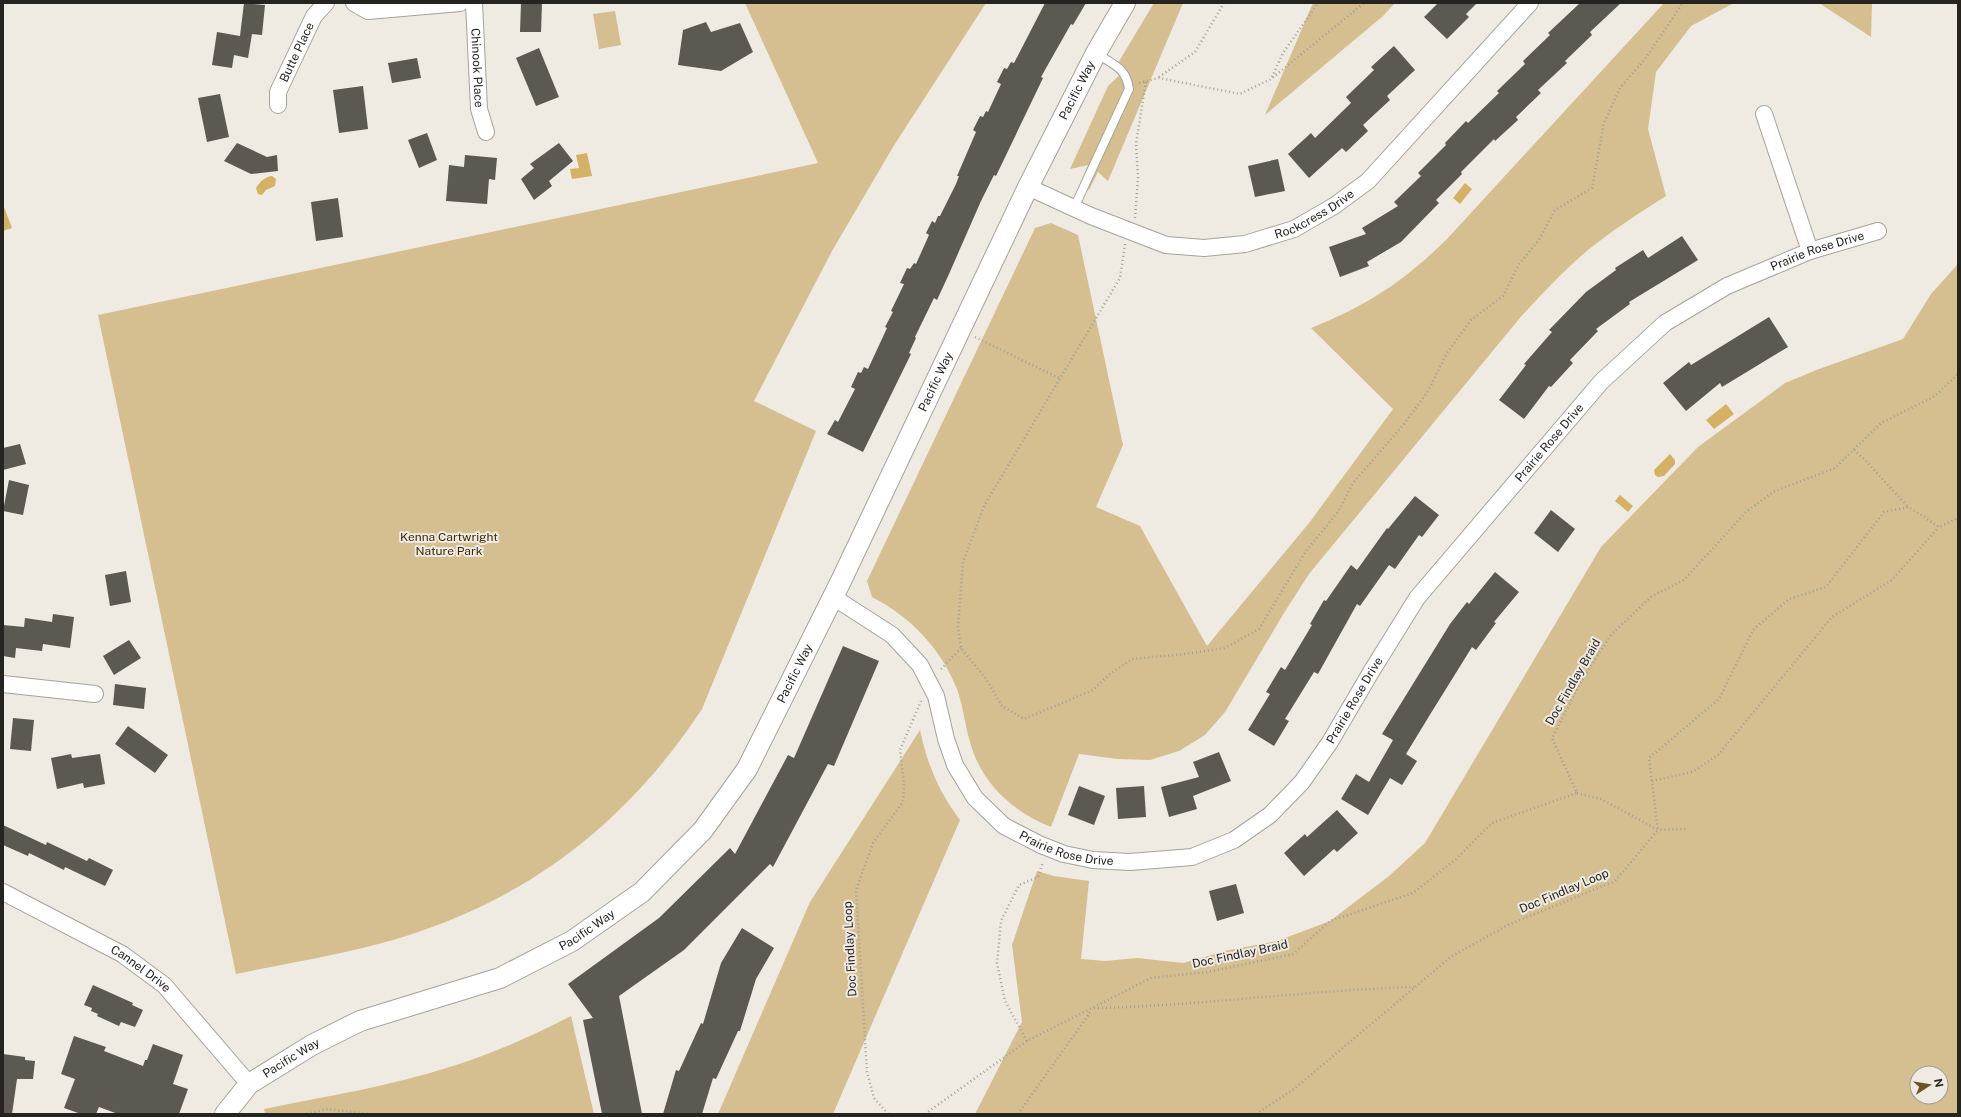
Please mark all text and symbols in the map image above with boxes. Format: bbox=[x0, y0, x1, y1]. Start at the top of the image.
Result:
street label: Butte Place bbox=[277, 20, 317, 84]
street label: Chinook Place bbox=[468, 28, 486, 108]
street label: Pacific Way bbox=[1056, 58, 1098, 122]
street label: Rockcress Drive bbox=[1273, 187, 1357, 242]
street label: Prairie Rose Drive bbox=[1768, 228, 1866, 274]
street label: Pacific Way bbox=[915, 349, 956, 414]
street label: Prairie Rose Drive bbox=[1512, 401, 1587, 485]
park label: Kenna Cartwright Nature Park bbox=[400, 530, 498, 558]
street label: Doc Findlay Braid bbox=[1543, 636, 1603, 728]
street label: Pacific Way bbox=[774, 641, 816, 705]
street label: Prairie Rose Drive bbox=[1323, 654, 1386, 746]
street label: Prairie Rose Drive bbox=[1017, 828, 1114, 868]
street label: Doc Findlay Loop bbox=[1517, 866, 1611, 916]
street label: Doc Findlay Loop bbox=[841, 901, 859, 997]
street label: Pacific Way bbox=[557, 906, 618, 953]
street label: Doc Findlay Braid bbox=[1191, 937, 1289, 971]
street label: Cannel Drive bbox=[108, 942, 174, 995]
street label: Pacific Way bbox=[260, 1035, 322, 1081]
north arrow bbox=[1909, 1065, 1949, 1105]
text: N bbox=[1932, 1077, 1946, 1088]

